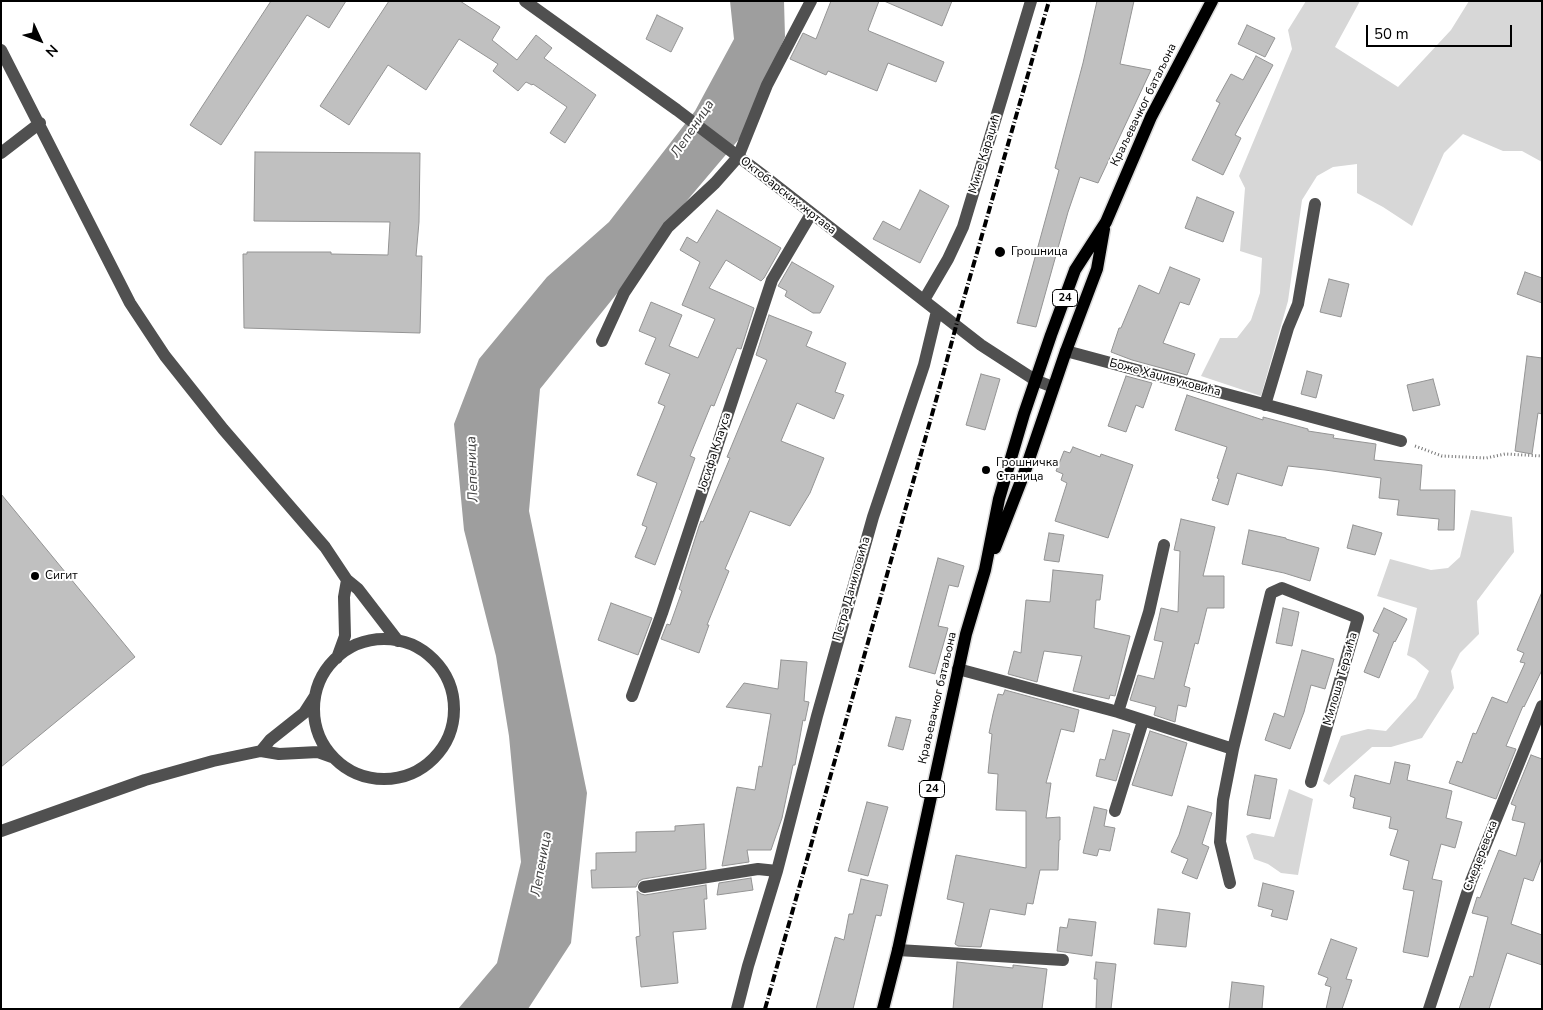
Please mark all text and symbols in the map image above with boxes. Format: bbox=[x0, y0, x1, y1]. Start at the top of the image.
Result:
north arrow bbox=[15, 15, 65, 65]
scale bar bbox=[1368, 15, 1514, 47]
text: 50 m bbox=[1374, 24, 1409, 44]
text: N bbox=[41, 40, 62, 61]
street label: Краљевачког батаљона bbox=[1108, 41, 1180, 169]
water label: Лепеница bbox=[668, 97, 718, 161]
street label: Мине Караџић bbox=[966, 112, 1004, 196]
street label: Октобарских жртава bbox=[737, 154, 839, 238]
marker: Грошница bbox=[993, 245, 1007, 259]
place label: Грошница bbox=[1011, 245, 1068, 259]
road number: 24 bbox=[1052, 290, 1078, 306]
street label: Боже Хаџивуковића bbox=[1108, 356, 1222, 400]
street label: Јосифа Клауса bbox=[696, 411, 734, 493]
water label: Лепеница bbox=[463, 436, 483, 502]
place label: Грошничка Станица bbox=[996, 456, 1058, 484]
marker: Грошничка Станица bbox=[980, 464, 992, 476]
street label: Петра Даниловића bbox=[830, 535, 874, 643]
place label: Сигит bbox=[45, 569, 78, 583]
marker: Сигит bbox=[29, 570, 41, 582]
street label: Краљевачког батаљона bbox=[916, 631, 960, 765]
street label: Милоша Терзића bbox=[1321, 631, 1361, 727]
road number: 24 bbox=[920, 781, 944, 798]
street label: Смедеревска bbox=[1461, 819, 1501, 893]
water label: Лепеница bbox=[528, 830, 556, 898]

